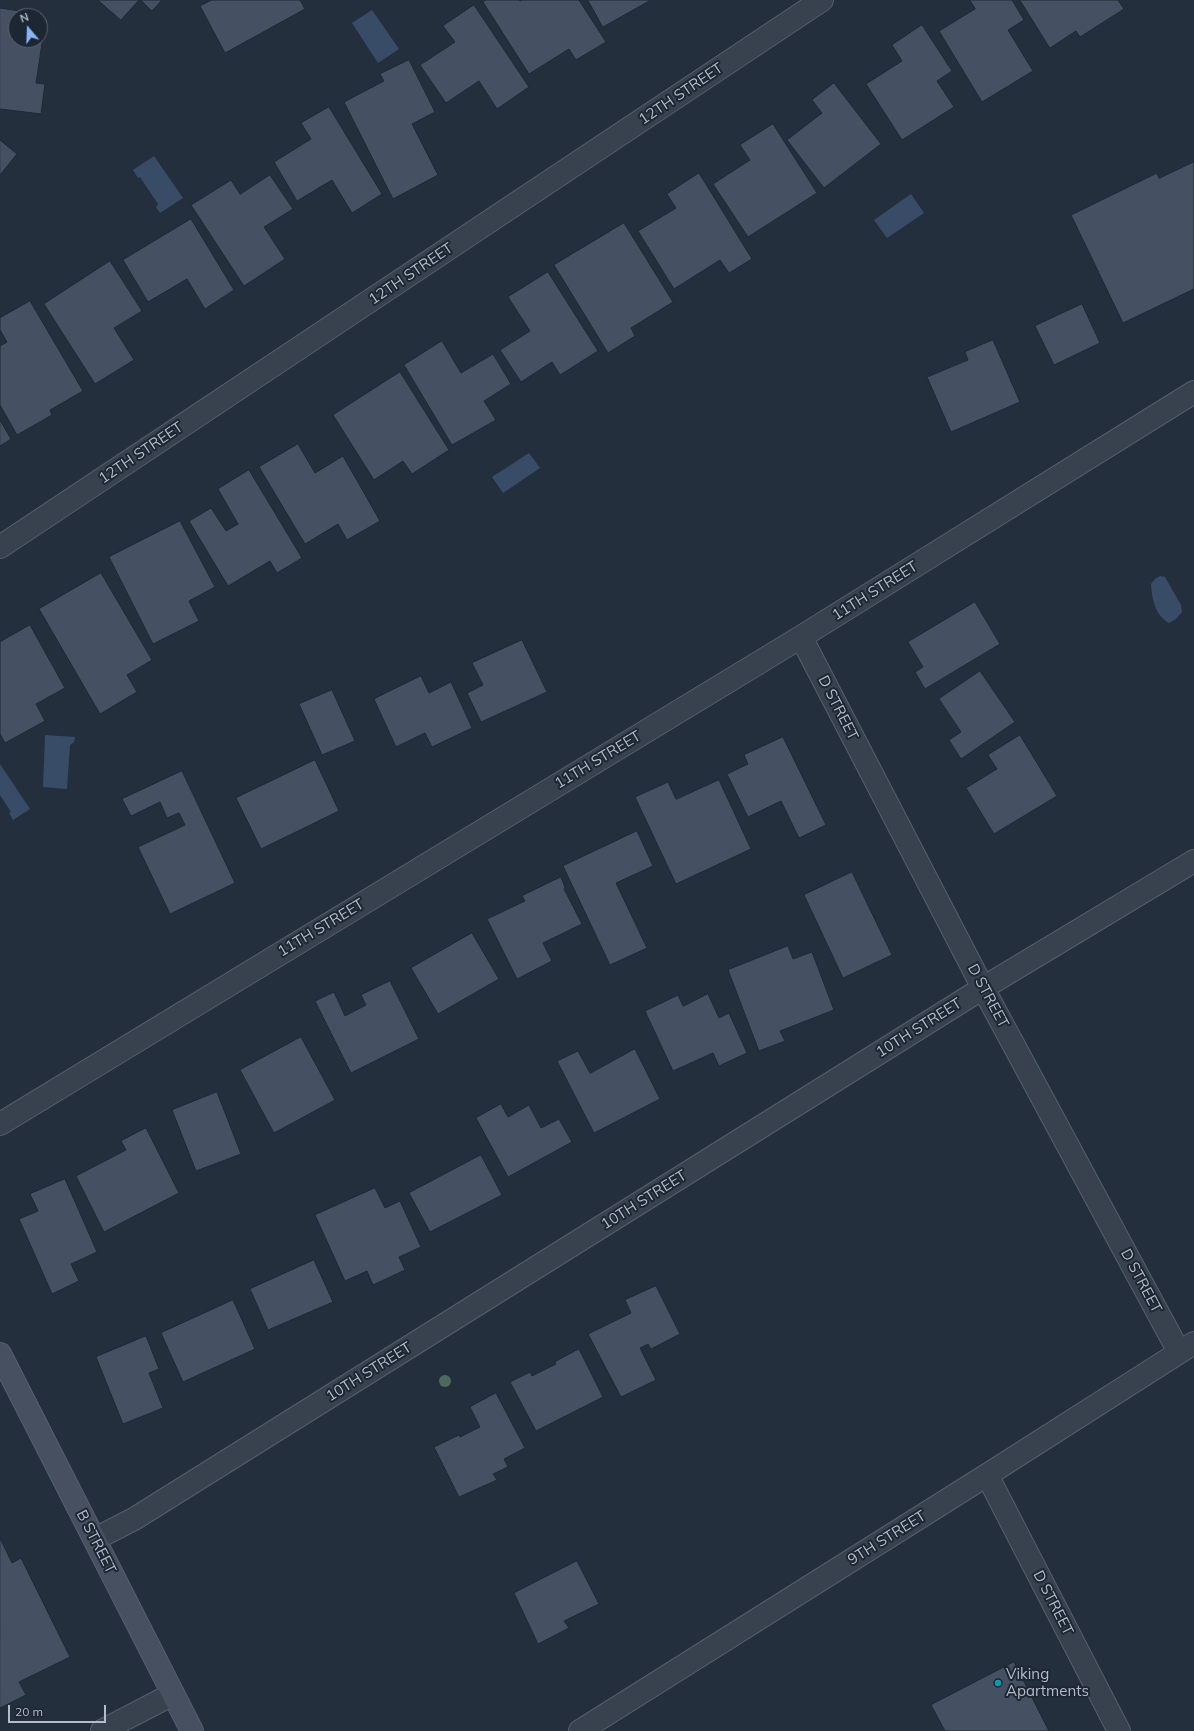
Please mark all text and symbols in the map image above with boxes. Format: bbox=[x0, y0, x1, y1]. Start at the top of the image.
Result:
north arrow bbox=[8, 8, 48, 48]
text: N bbox=[18, 10, 31, 26]
street label: 12TH STREET bbox=[636, 59, 726, 129]
street label: 12TH STREET bbox=[366, 239, 456, 309]
street label: 12TH STREET bbox=[96, 418, 186, 488]
street label: 11TH STREET bbox=[829, 558, 921, 624]
street label: D STREET bbox=[814, 673, 862, 743]
street label: 11TH STREET bbox=[552, 727, 644, 793]
street label: 11TH STREET bbox=[275, 895, 367, 961]
street label: D STREET bbox=[964, 961, 1012, 1031]
street label: 10TH STREET bbox=[873, 995, 965, 1061]
street label: 10TH STREET bbox=[598, 1167, 690, 1233]
street label: D STREET bbox=[1117, 1246, 1165, 1316]
street label: 10TH STREET bbox=[323, 1339, 415, 1405]
street label: B STREET bbox=[72, 1507, 120, 1577]
street label: 9TH STREET bbox=[845, 1507, 929, 1569]
street label: D STREET bbox=[1029, 1568, 1077, 1638]
place label: Viking Apartments bbox=[1006, 1665, 1089, 1700]
marker: Viking Apartments bbox=[993, 1678, 1003, 1688]
scale bar bbox=[10, 1697, 108, 1723]
text: 20 m bbox=[15, 1704, 43, 1719]

